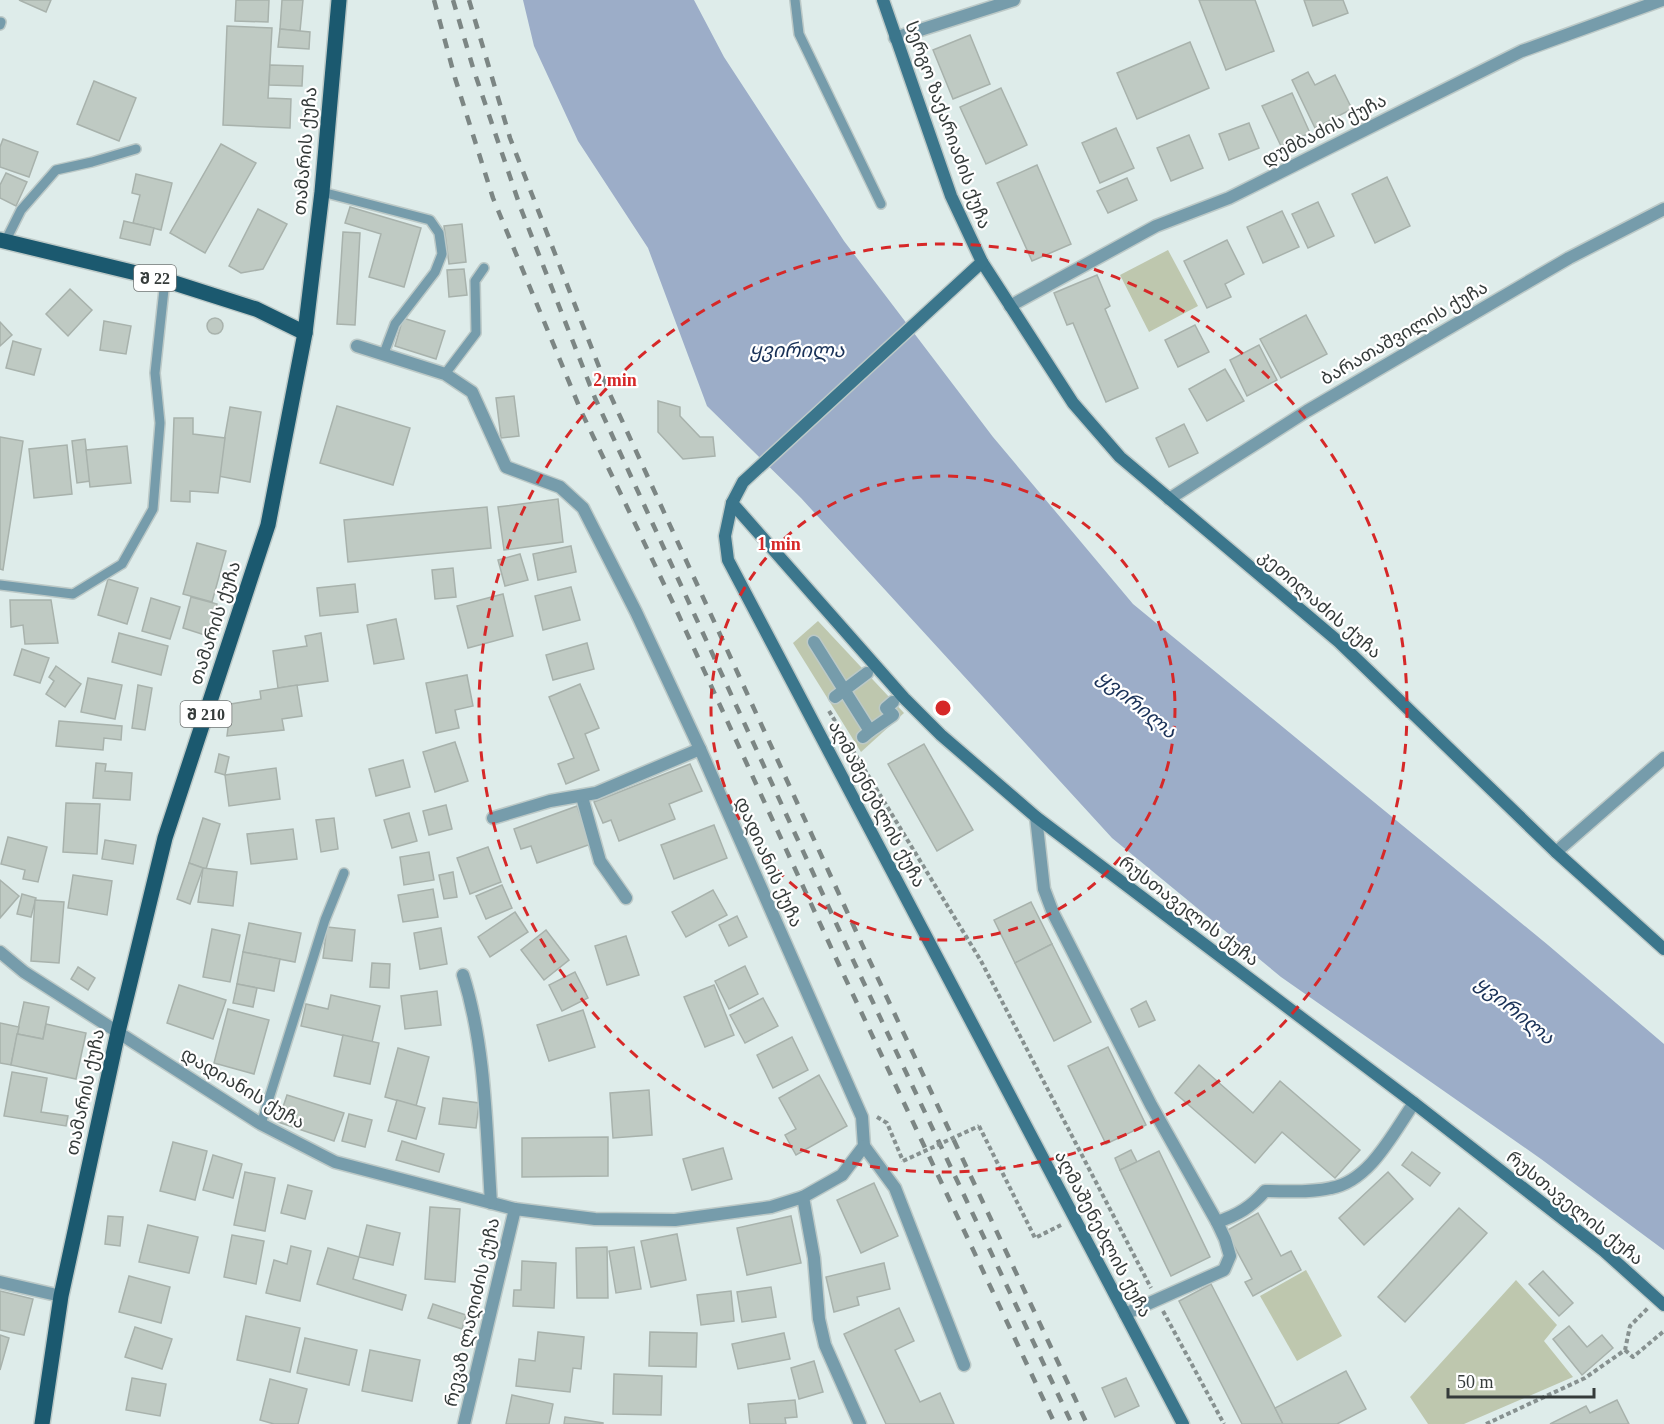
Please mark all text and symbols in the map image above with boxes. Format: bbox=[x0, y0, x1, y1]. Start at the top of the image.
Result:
street label: სერგო ზაქარიაძის ქუჩა bbox=[900, 19, 995, 232]
street label: თამარის ქუჩა bbox=[289, 86, 322, 216]
street label: დუმბაძის ქუჩა bbox=[1258, 90, 1390, 171]
road number: შ 22 bbox=[134, 265, 176, 291]
street label: ბარათაშვილის ქუჩა bbox=[1317, 277, 1491, 390]
water label: ყვირილა bbox=[749, 339, 846, 362]
text: 2 min bbox=[593, 370, 637, 390]
text: 1 min bbox=[757, 534, 801, 554]
street label: კეთილაძის ქუჩა bbox=[1254, 546, 1385, 663]
street label: თამარის ქუჩა bbox=[186, 559, 245, 688]
water label: ყვირილა bbox=[1092, 666, 1182, 744]
centre of rings bbox=[933, 698, 953, 718]
road number: შ 210 bbox=[180, 701, 232, 727]
street label: აღმაშენებლის ქუჩა bbox=[824, 717, 929, 891]
street label: დადიანის ქუჩა bbox=[730, 794, 807, 931]
street label: რუსთაველის ქუჩა bbox=[1115, 852, 1263, 971]
water label: ყვირილა bbox=[1470, 972, 1560, 1050]
street label: თამარის ქუჩა bbox=[62, 1027, 109, 1157]
street label: დადიანის ქუჩა bbox=[177, 1043, 308, 1134]
street label: აღმაშენებლის ქუჩა bbox=[1050, 1147, 1155, 1321]
street label: რუსთაველის ქუჩა bbox=[1502, 1147, 1647, 1270]
street label: რევაზ ლაღიძის ქუჩა bbox=[441, 1216, 504, 1409]
scale bar bbox=[1448, 1361, 1594, 1399]
text: 50 m bbox=[1457, 1372, 1494, 1392]

